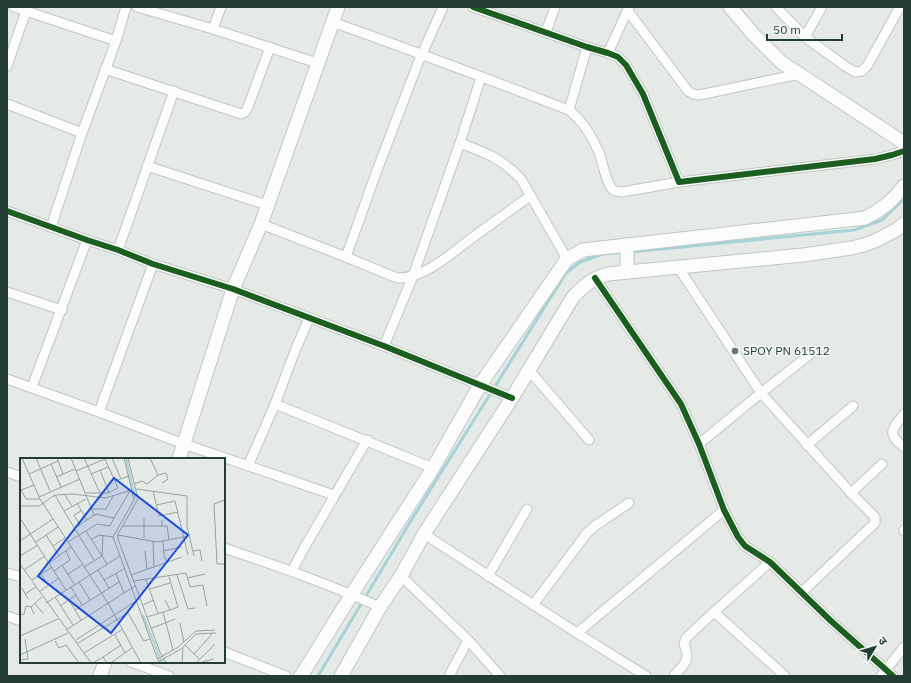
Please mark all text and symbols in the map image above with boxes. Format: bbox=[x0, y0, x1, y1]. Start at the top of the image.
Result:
scale bar bbox=[767, 16, 842, 42]
text: 50 m bbox=[773, 22, 801, 37]
place label: SPOY PN 61512 bbox=[743, 343, 830, 358]
marker: SPOY PN 61512 bbox=[730, 346, 740, 356]
inset map bbox=[20, 458, 225, 663]
north arrow bbox=[855, 627, 895, 667]
text: उ bbox=[875, 634, 891, 648]

